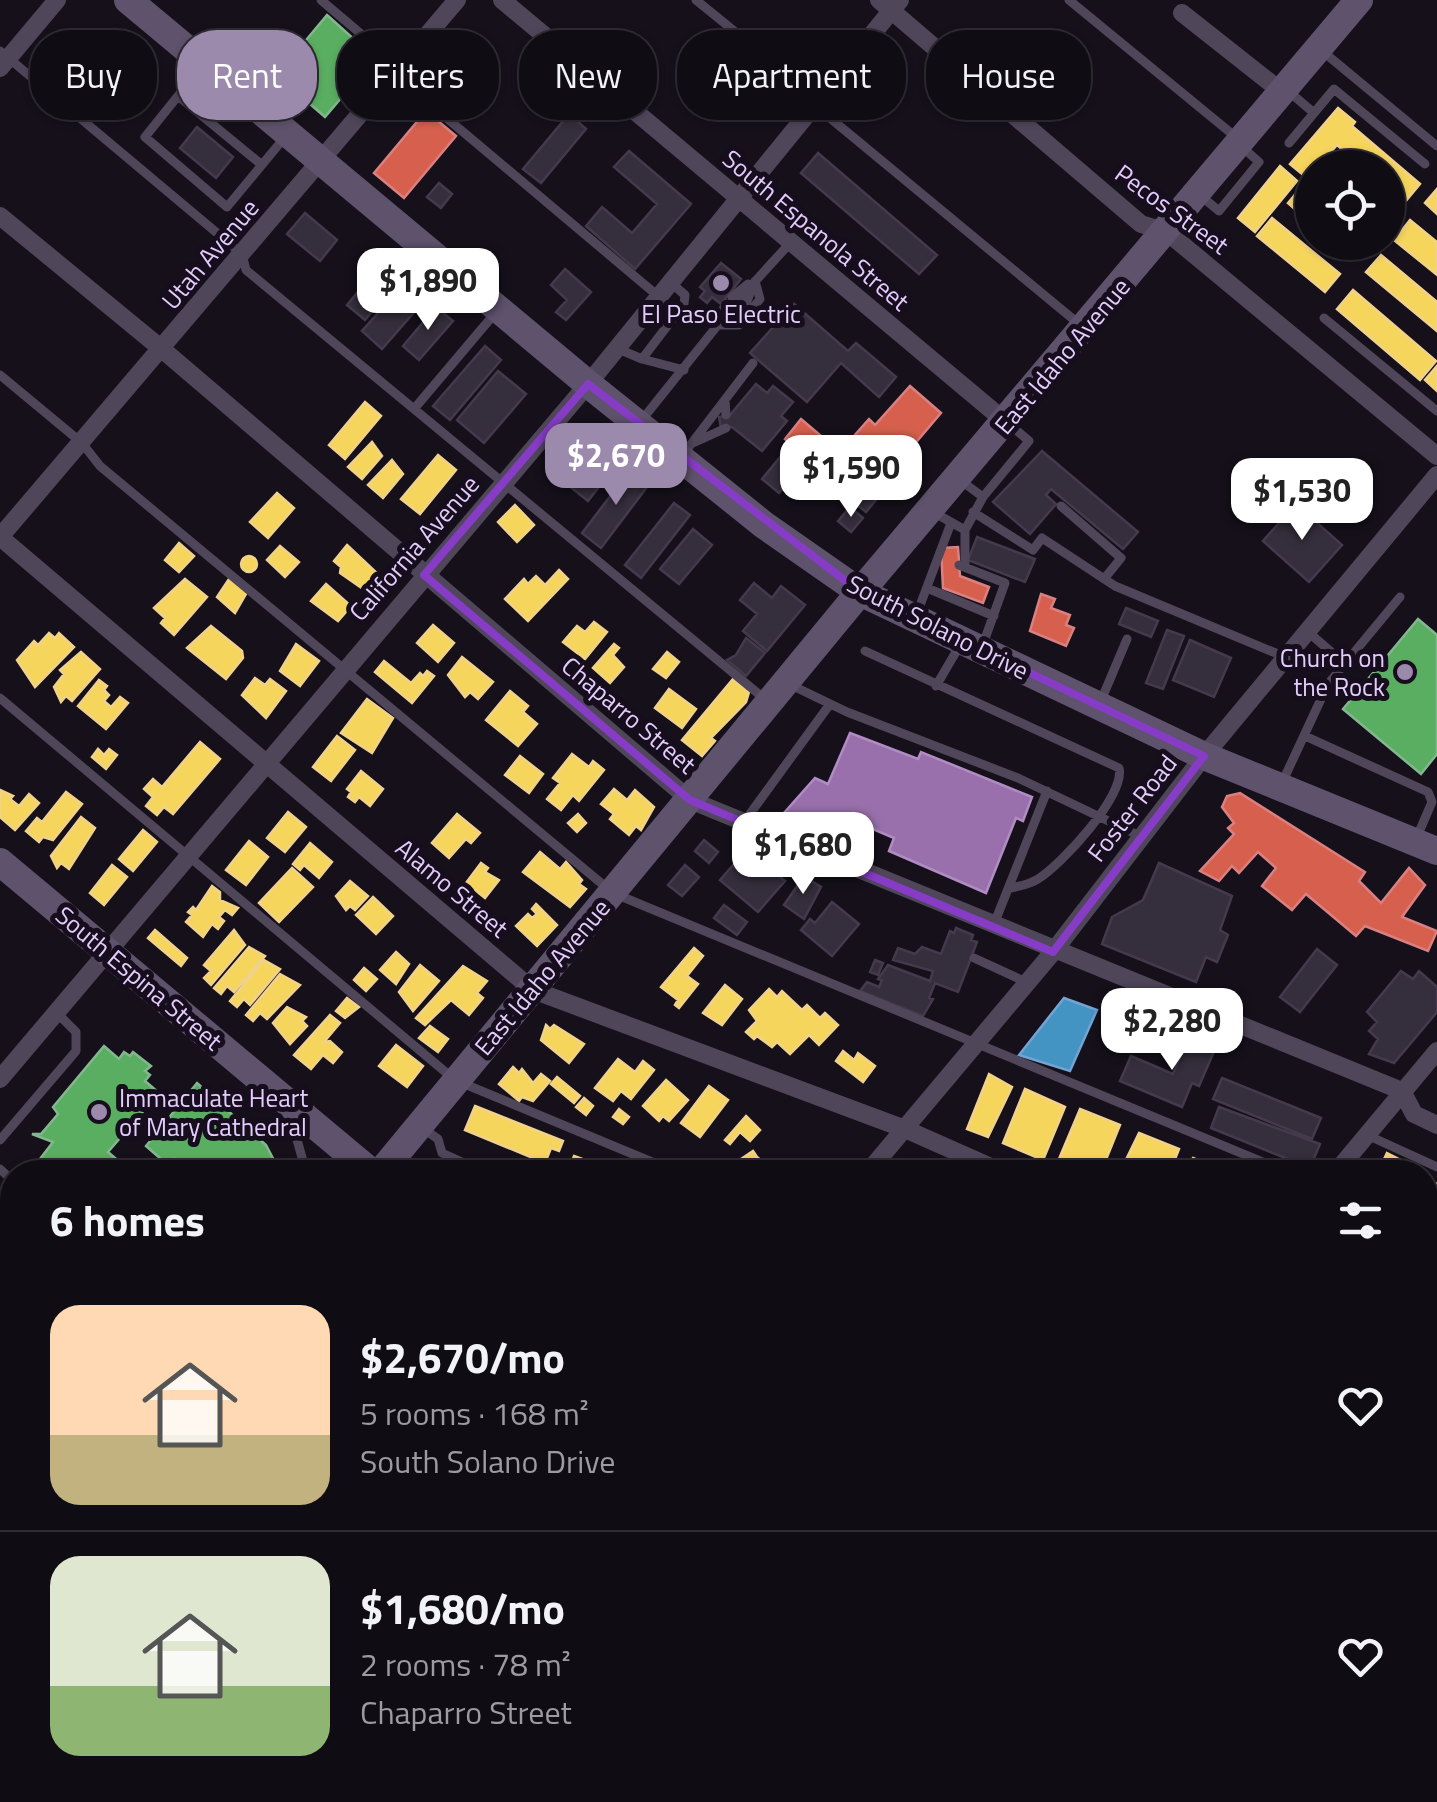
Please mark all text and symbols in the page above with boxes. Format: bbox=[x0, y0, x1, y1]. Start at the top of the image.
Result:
chip: Buy bbox=[30, 30, 157, 120]
chip: Rent bbox=[177, 30, 317, 120]
chip: Filters bbox=[337, 30, 499, 120]
chip: New bbox=[519, 30, 657, 120]
chip: Apartment bbox=[677, 30, 906, 120]
chip: House bbox=[926, 30, 1091, 120]
street label: South Espanola Street bbox=[714, 140, 918, 320]
map controls bbox=[1295, 150, 1405, 260]
button: locate bbox=[1295, 150, 1405, 260]
street label: Pecos Street bbox=[1107, 155, 1237, 264]
street label: Utah Avenue bbox=[152, 190, 268, 318]
pin: $1,890 bbox=[347, 248, 509, 333]
text: $1,890 bbox=[379, 256, 477, 304]
street label: East Idaho Avenue bbox=[985, 269, 1139, 443]
marker: El Paso Electric bbox=[710, 272, 732, 294]
place label: El Paso Electric bbox=[641, 295, 801, 333]
pin: $2,670 bbox=[535, 423, 697, 508]
text: $2,670 bbox=[567, 431, 665, 479]
pin: $1,590 bbox=[770, 435, 932, 520]
text: $1,590 bbox=[802, 443, 900, 491]
pin: $1,530 bbox=[1221, 458, 1383, 543]
text: $1,530 bbox=[1253, 466, 1351, 514]
street label: California Avenue bbox=[340, 467, 488, 629]
street label: South Solano Drive bbox=[840, 565, 1036, 689]
place label: Church on the Rock bbox=[1280, 639, 1385, 706]
street label: Chaparro Street bbox=[553, 647, 705, 783]
marker: Church on the Rock bbox=[1394, 661, 1416, 683]
street label: Foster Road bbox=[1078, 746, 1186, 870]
pin: $1,680 bbox=[722, 812, 884, 897]
text: $1,680 bbox=[754, 820, 852, 868]
street label: Alamo Street bbox=[387, 829, 517, 947]
street label: East Idaho Avenue bbox=[465, 890, 619, 1064]
street label: South Espina Street bbox=[47, 897, 231, 1059]
pin: $2,280 bbox=[1091, 988, 1253, 1073]
text: $2,280 bbox=[1123, 996, 1221, 1044]
place label: Immaculate Heart of Mary Cathedral bbox=[119, 1079, 308, 1146]
marker: Immaculate Heart of Mary Cathedral bbox=[88, 1101, 110, 1123]
text: 6 homes bbox=[50, 1188, 205, 1252]
icon: filters bbox=[1333, 1193, 1388, 1248]
text: $2,670/mo bbox=[360, 1325, 565, 1389]
icon: home bbox=[130, 1345, 250, 1465]
icon: heart bbox=[1333, 1378, 1388, 1433]
text: 5 rooms · 168 m² bbox=[360, 1389, 589, 1437]
text: South Solano Drive bbox=[360, 1437, 615, 1485]
text: $1,680/mo bbox=[360, 1576, 565, 1640]
icon: home bbox=[130, 1596, 250, 1716]
icon: heart bbox=[1333, 1629, 1388, 1684]
text: 2 rooms · 78 m² bbox=[360, 1640, 571, 1688]
text: Chaparro Street bbox=[360, 1688, 572, 1736]

